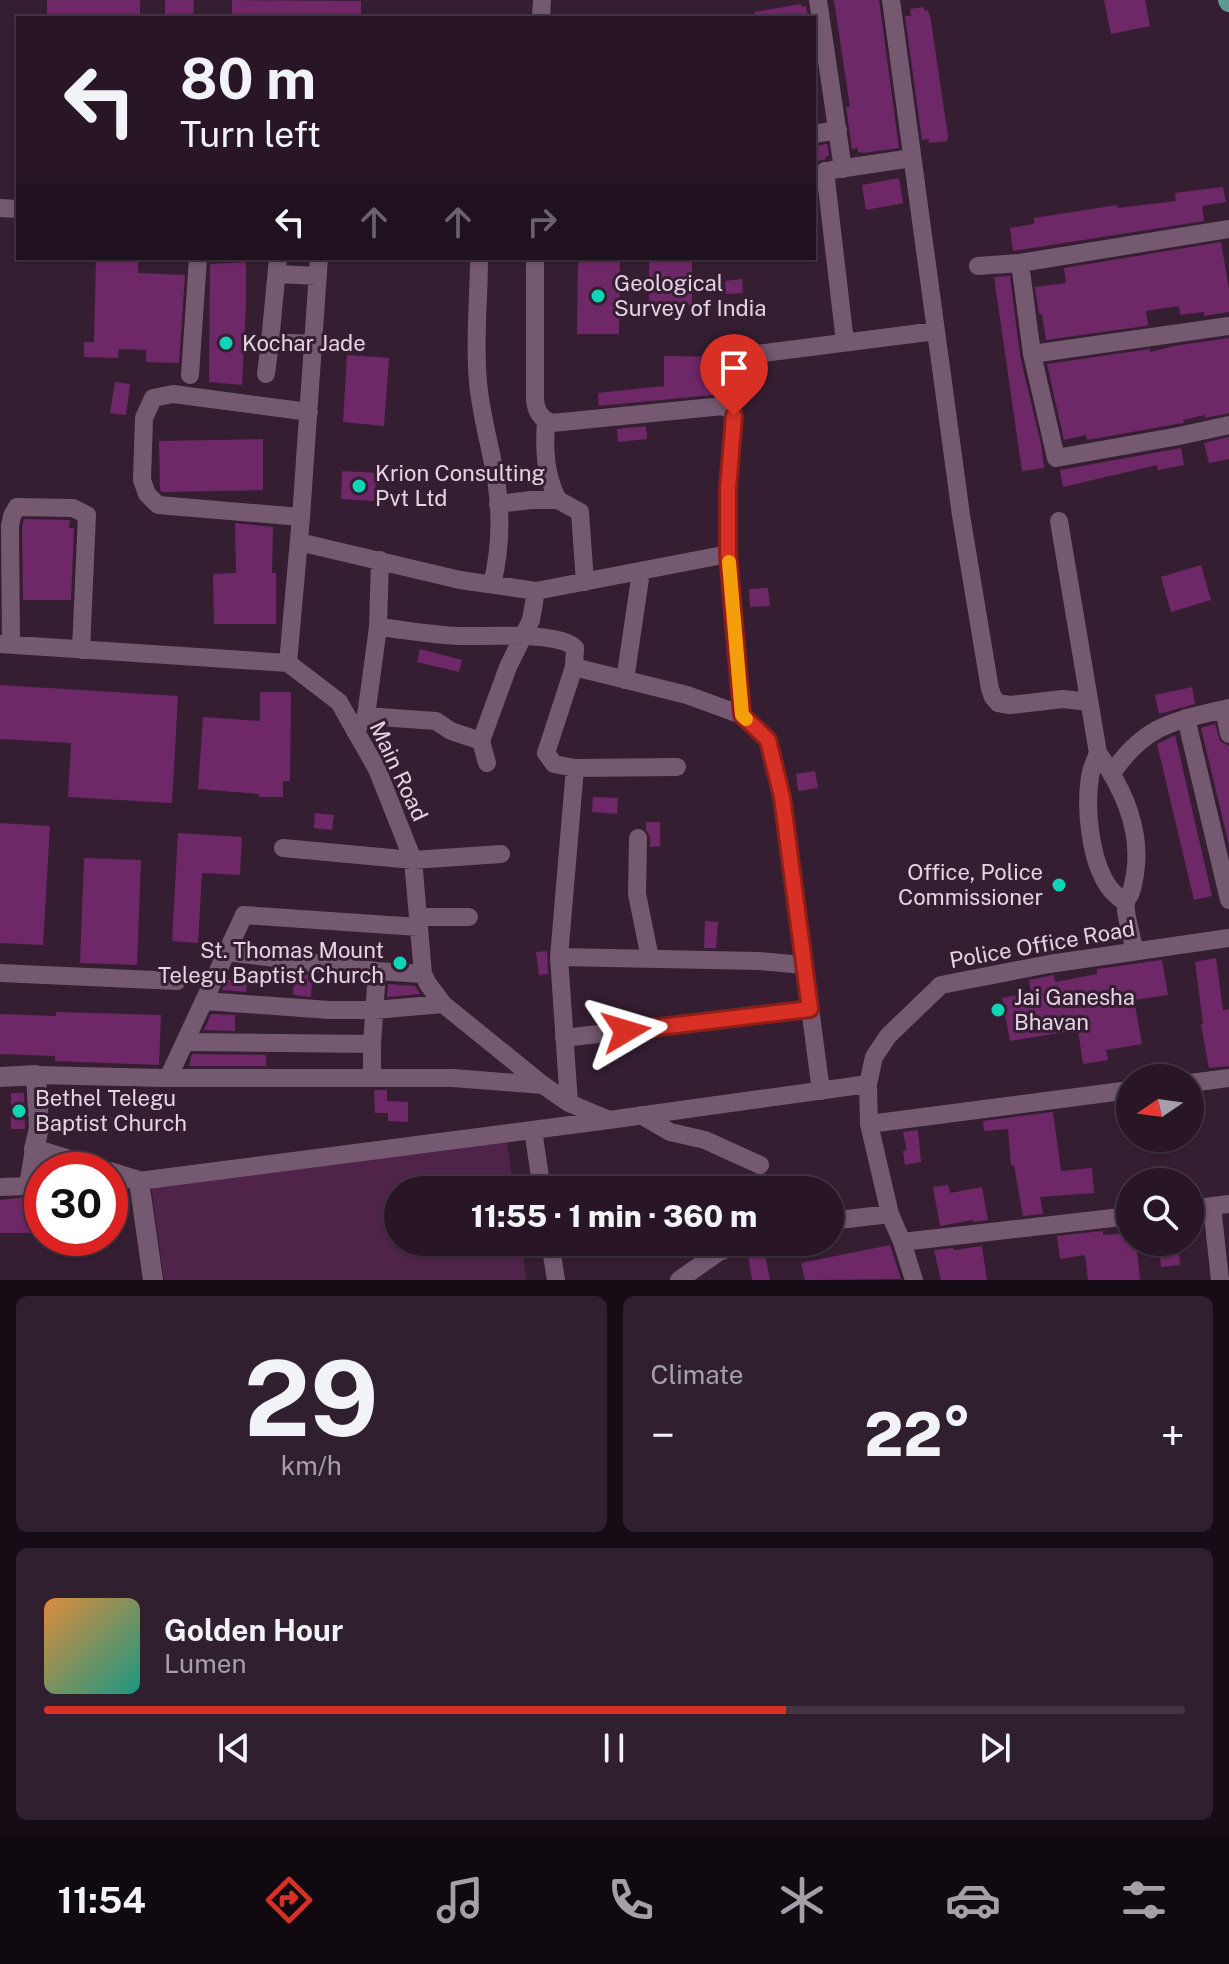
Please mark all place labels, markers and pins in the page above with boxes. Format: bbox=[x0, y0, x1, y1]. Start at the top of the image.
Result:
place label: Geological Survey of India bbox=[614, 270, 766, 321]
marker: Geological Survey of India bbox=[589, 287, 607, 305]
place label: Kochar Jade bbox=[242, 330, 366, 356]
marker: Kochar Jade bbox=[217, 334, 235, 352]
pin bbox=[700, 334, 768, 416]
place label: Krion Consulting Pvt Ltd bbox=[375, 460, 545, 511]
marker: Krion Consulting Pvt Ltd bbox=[350, 477, 368, 495]
place label: Office, Police Commissioner bbox=[898, 859, 1043, 910]
marker: Office, Police Commissioner bbox=[1050, 876, 1068, 894]
place label: St. Thomas Mount Telegu Baptist Church bbox=[158, 937, 384, 988]
marker: St. Thomas Mount Telegu Baptist Church bbox=[391, 954, 409, 972]
place label: Jai Ganesha Bhavan bbox=[1014, 984, 1135, 1035]
marker: Jai Ganesha Bhavan bbox=[989, 1001, 1007, 1019]
place label: Bethel Telegu Baptist Church bbox=[35, 1085, 187, 1136]
marker: Bethel Telegu Baptist Church bbox=[10, 1102, 28, 1120]

